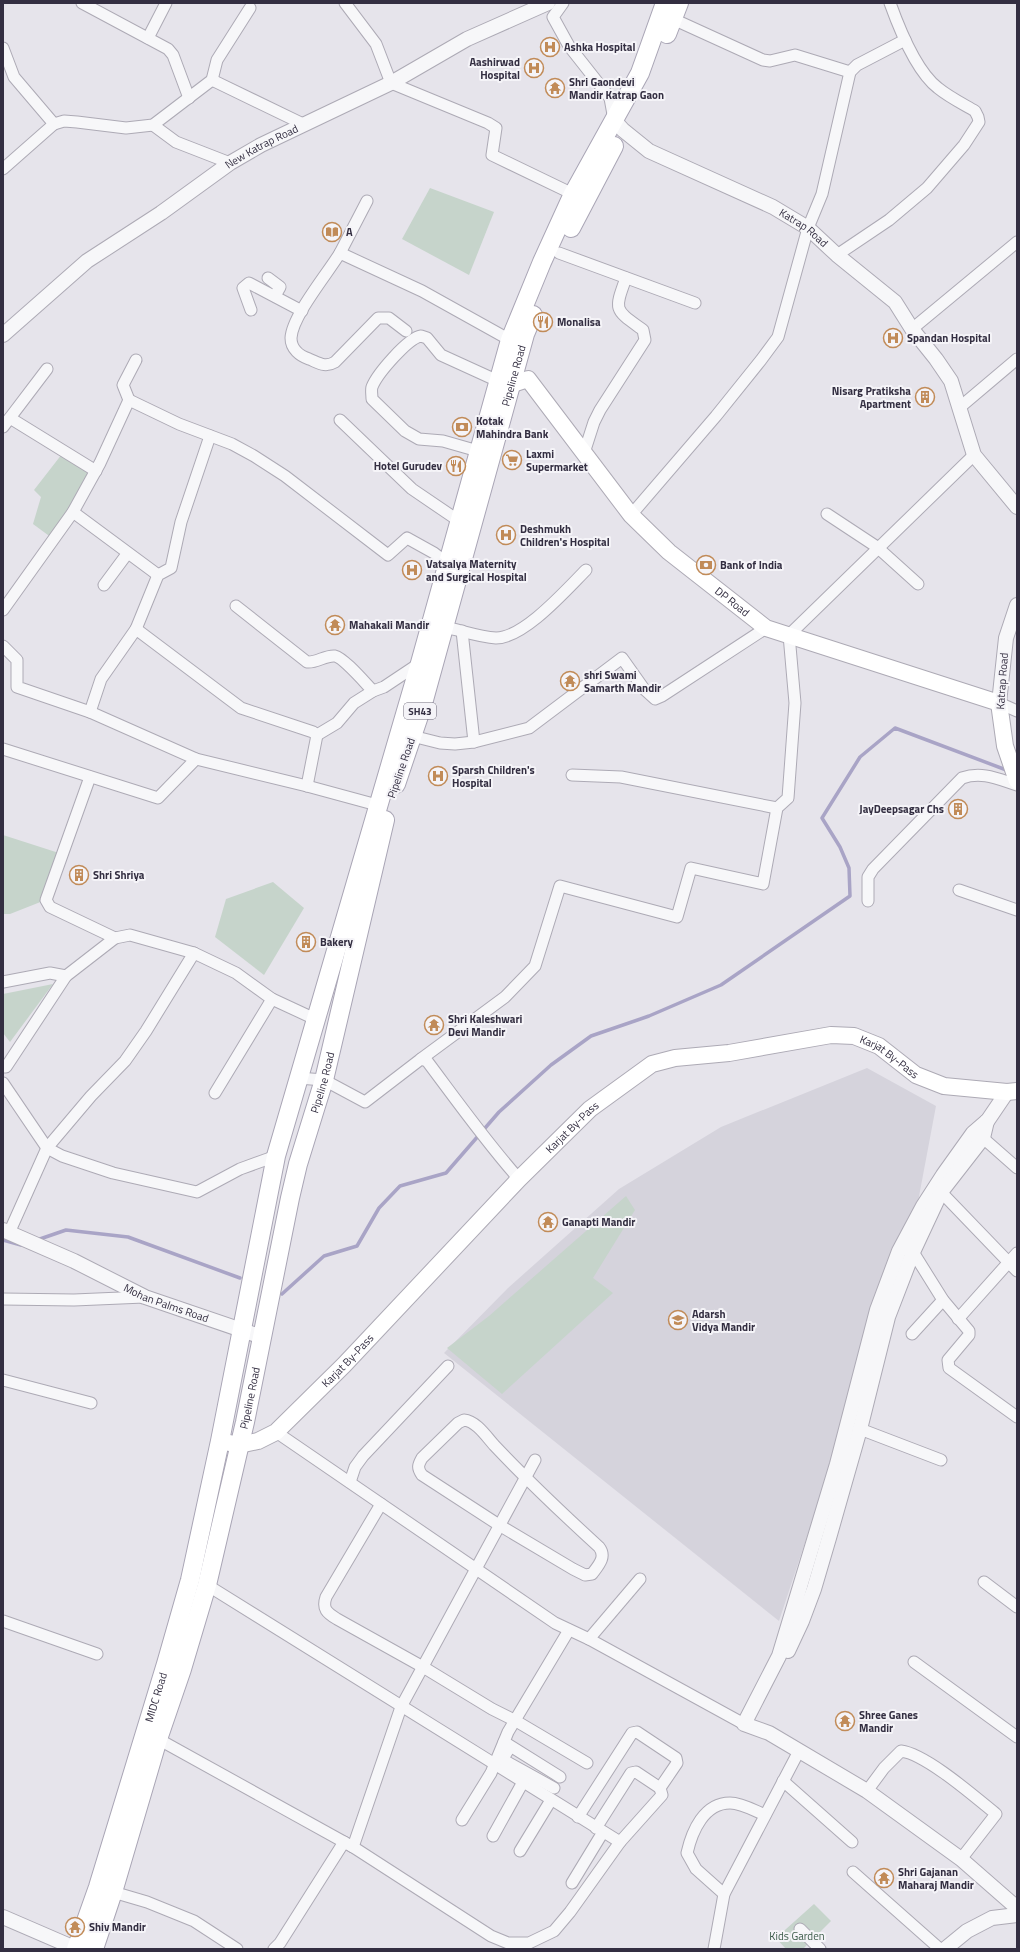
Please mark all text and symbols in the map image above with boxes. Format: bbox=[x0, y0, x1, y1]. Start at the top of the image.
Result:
hospital icon: Ashka Hospital bbox=[539, 36, 561, 58]
place label: Ashka Hospital bbox=[564, 39, 635, 55]
place label: Aashirwad Hospital bbox=[469, 54, 520, 83]
hospital icon: Aashirwad Hospital bbox=[523, 57, 545, 79]
place label: Shri Gaondevi Mandir Katrap Gaon bbox=[569, 74, 664, 103]
temple icon: Shri Gaondevi Mandir Katrap Gaon bbox=[544, 77, 566, 99]
street label: New Katrap Road bbox=[221, 120, 301, 172]
street label: Katrap Road bbox=[776, 205, 832, 251]
library icon: A bbox=[321, 221, 343, 243]
place label: A bbox=[346, 224, 353, 240]
restaurant icon: Monalisa bbox=[532, 311, 554, 333]
place label: Monalisa bbox=[557, 314, 601, 330]
hospital icon: Spandan Hospital bbox=[882, 327, 904, 349]
place label: Spandan Hospital bbox=[907, 330, 991, 346]
street label: Pipeline Road bbox=[497, 343, 530, 408]
place label: Nisarg Pratiksha Apartment bbox=[832, 383, 911, 412]
building icon: Nisarg Pratiksha Apartment bbox=[914, 386, 936, 408]
place label: Kotak Mahindra Bank bbox=[476, 413, 549, 442]
bank icon: Kotak Mahindra Bank bbox=[451, 416, 473, 438]
place label: Laxmi Supermarket bbox=[526, 446, 588, 475]
supermarket icon: Laxmi Supermarket bbox=[501, 449, 523, 471]
restaurant icon: Hotel Gurudev bbox=[445, 455, 467, 477]
place label: Hotel Gurudev bbox=[374, 458, 443, 474]
place label: Deshmukh Children's Hospital bbox=[520, 521, 610, 550]
hospital icon: Deshmukh Children's Hospital bbox=[495, 524, 517, 546]
bank icon: Bank of India bbox=[695, 554, 717, 576]
place label: Vatsalya Maternity and Surgical Hospital bbox=[426, 556, 527, 585]
place label: Bank of India bbox=[720, 557, 783, 573]
hospital icon: Vatsalya Maternity and Surgical Hospital bbox=[401, 559, 423, 581]
street label: DP Road bbox=[712, 583, 753, 620]
temple icon: Mahakali Mandir bbox=[324, 614, 346, 636]
place label: Mahakali Mandir bbox=[349, 617, 429, 633]
street label: Katrap Road bbox=[992, 652, 1012, 710]
place label: shri Swami Samarth Mandir bbox=[584, 667, 661, 696]
temple icon: shri Swami Samarth Mandir bbox=[559, 670, 581, 692]
road number: SH43 bbox=[404, 703, 436, 719]
street label: Pipeline Road bbox=[383, 735, 419, 800]
place label: Sparsh Children's Hospital bbox=[452, 762, 535, 791]
hospital icon: Sparsh Children's Hospital bbox=[427, 765, 449, 787]
building icon: JayDeepsagar Chs bbox=[947, 798, 969, 820]
place label: JayDeepsagar Chs bbox=[859, 801, 944, 817]
building icon: Shri Shriya bbox=[68, 864, 90, 886]
place label: Shri Shriya bbox=[93, 867, 145, 883]
building icon: Bakery bbox=[295, 931, 317, 953]
place label: Bakery bbox=[320, 934, 354, 950]
place label: Shri Kaleshwari Devi Mandir bbox=[448, 1011, 523, 1040]
temple icon: Shri Kaleshwari Devi Mandir bbox=[423, 1014, 445, 1036]
street label: Karjat By-Pass bbox=[857, 1031, 922, 1082]
street label: Pipeline Road bbox=[306, 1050, 338, 1115]
street label: Karjat By-Pass bbox=[542, 1097, 602, 1157]
temple icon: Ganapti Mandir bbox=[537, 1211, 559, 1233]
place label: Ganapti Mandir bbox=[562, 1214, 635, 1230]
street label: Mohan Palms Road bbox=[121, 1279, 211, 1326]
place label: Adarsh Vidya Mandir bbox=[692, 1306, 755, 1335]
school or university icon: Adarsh Vidya Mandir bbox=[667, 1309, 689, 1331]
street label: Karjat By-Pass bbox=[318, 1330, 377, 1391]
street label: Pipeline Road bbox=[236, 1365, 264, 1431]
street label: MIDC Road bbox=[141, 1670, 171, 1724]
place label: Shree Ganes Mandir bbox=[859, 1707, 918, 1736]
temple icon: Shree Ganes Mandir bbox=[834, 1710, 856, 1732]
place label: Shri Gajanan Maharaj Mandir bbox=[898, 1864, 974, 1893]
temple icon: Shri Gajanan Maharaj Mandir bbox=[873, 1867, 895, 1889]
temple icon: Shiv Mandir bbox=[64, 1916, 86, 1938]
place label: Shiv Mandir bbox=[89, 1919, 146, 1935]
park label: Kids Garden bbox=[769, 1928, 825, 1944]

